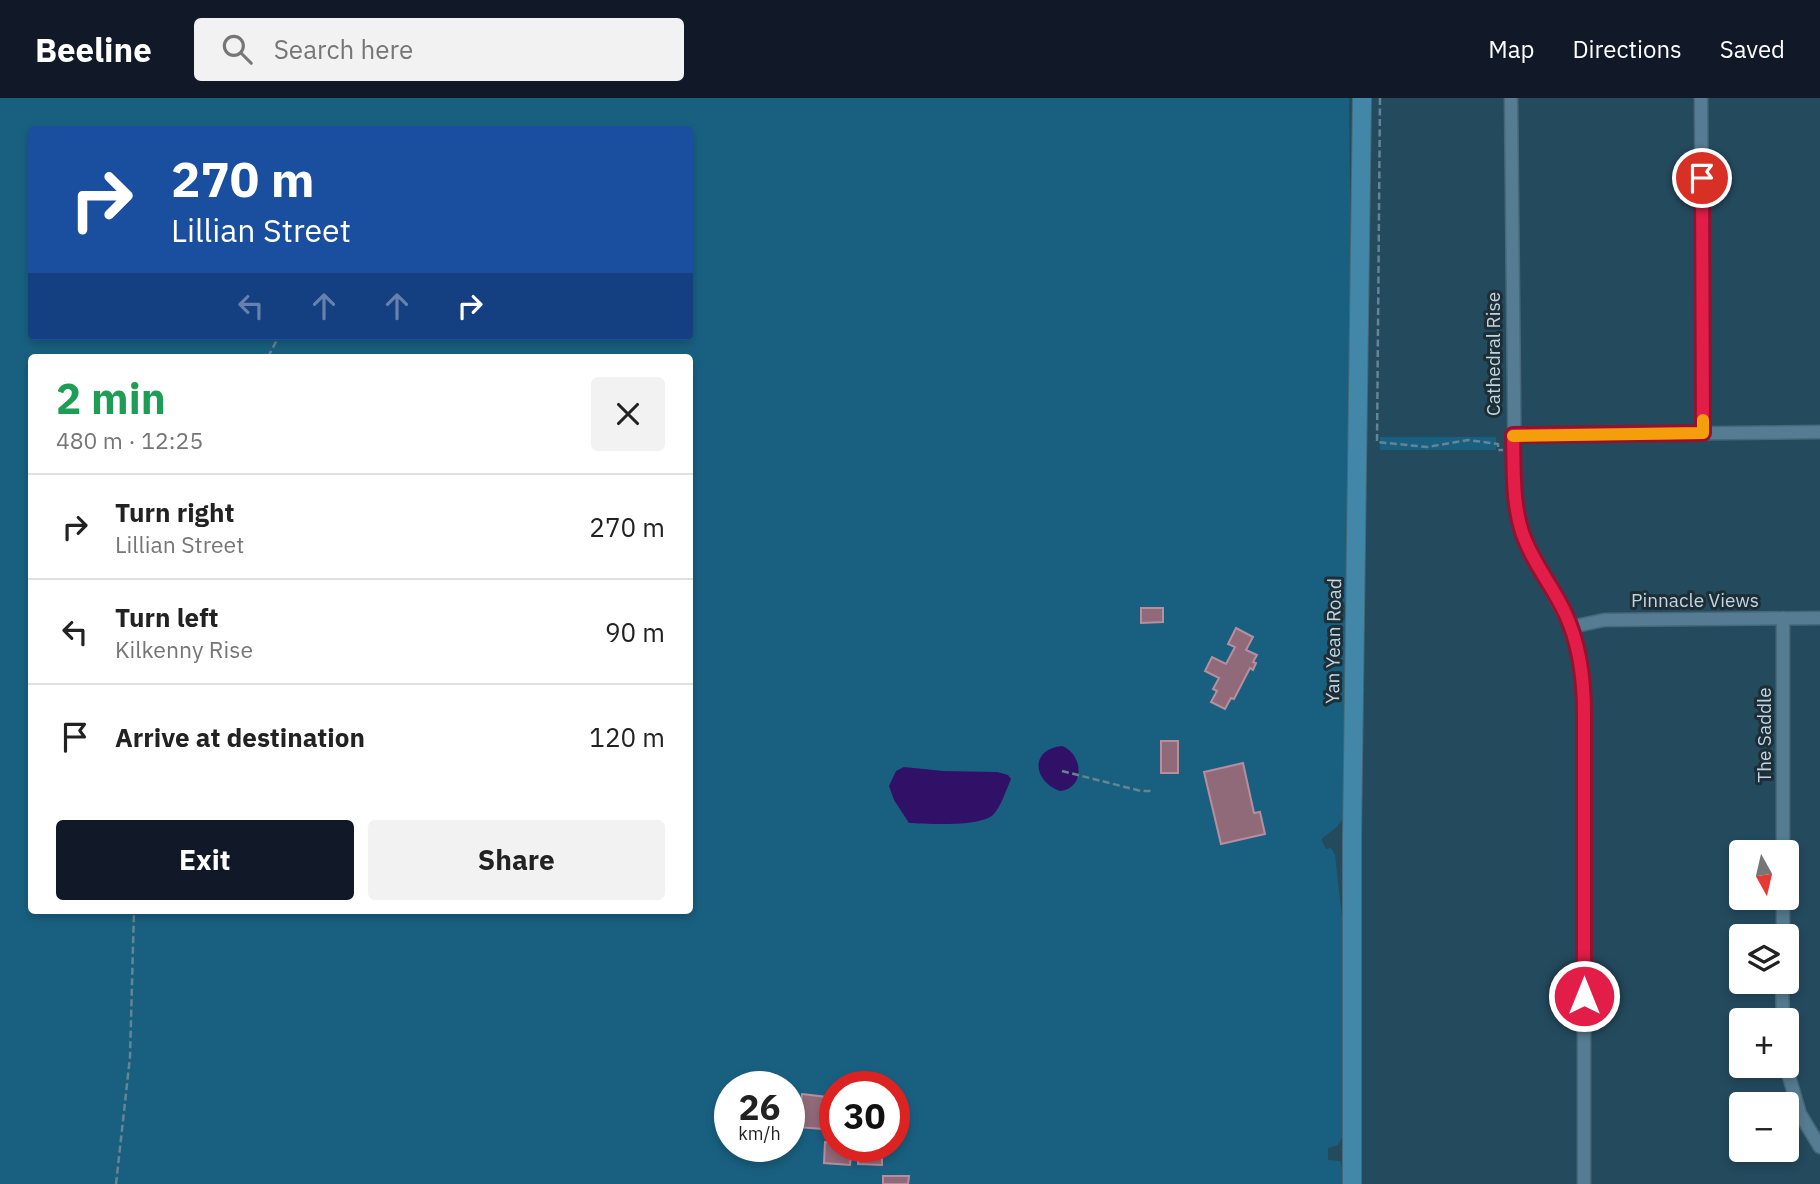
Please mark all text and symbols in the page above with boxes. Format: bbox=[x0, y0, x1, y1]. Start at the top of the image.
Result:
search box bbox=[194, 18, 684, 81]
text: Beeline bbox=[35, 28, 152, 71]
icon: search bbox=[218, 30, 256, 68]
text: Search here bbox=[274, 32, 413, 66]
text: Map bbox=[1488, 33, 1534, 65]
text: Directions bbox=[1572, 33, 1682, 65]
text: Saved bbox=[1720, 33, 1785, 65]
text: 270 m bbox=[171, 147, 315, 210]
pin bbox=[1672, 148, 1732, 208]
icon: right bbox=[56, 154, 147, 245]
icon: arrive bbox=[1683, 159, 1721, 197]
text: Lillian Street bbox=[171, 209, 351, 251]
icon: left bbox=[232, 287, 270, 325]
icon: ahead bbox=[305, 287, 343, 325]
icon: ahead bbox=[378, 287, 416, 325]
icon: right bbox=[451, 287, 489, 325]
street label: Cathedral Rise bbox=[1481, 292, 1505, 416]
text: 2 min bbox=[56, 371, 166, 426]
button: close bbox=[591, 377, 665, 451]
text: 480 m · 12:25 bbox=[56, 425, 203, 455]
text: Turn right bbox=[115, 495, 234, 529]
icon: right bbox=[56, 508, 94, 546]
text: 270 m bbox=[589, 510, 665, 544]
text: Lillian Street bbox=[115, 529, 244, 559]
street label: Yan Yean Road bbox=[1320, 578, 1346, 704]
street label: Pinnacle Views bbox=[1631, 588, 1759, 612]
text: Turn left bbox=[115, 600, 218, 634]
icon: left bbox=[56, 613, 94, 651]
text: 90 m bbox=[605, 615, 665, 649]
text: Kilkenny Rise bbox=[115, 634, 253, 664]
street label: The Saddle bbox=[1752, 687, 1776, 783]
icon: arrive bbox=[56, 718, 94, 756]
text: Arrive at destination bbox=[115, 720, 365, 754]
text: 120 m bbox=[589, 720, 665, 754]
button: Exit bbox=[56, 820, 354, 900]
button: Share bbox=[368, 820, 665, 900]
north arrow bbox=[1729, 840, 1799, 910]
map controls bbox=[1729, 840, 1799, 1162]
button: layers bbox=[1729, 924, 1799, 994]
position arrow bbox=[1547, 959, 1621, 1033]
button: + bbox=[1729, 1008, 1799, 1078]
speed limit sign: 30 bbox=[819, 1071, 910, 1162]
text: 26 bbox=[738, 1084, 781, 1130]
button: − bbox=[1729, 1092, 1799, 1162]
text: km/h bbox=[738, 1122, 781, 1145]

